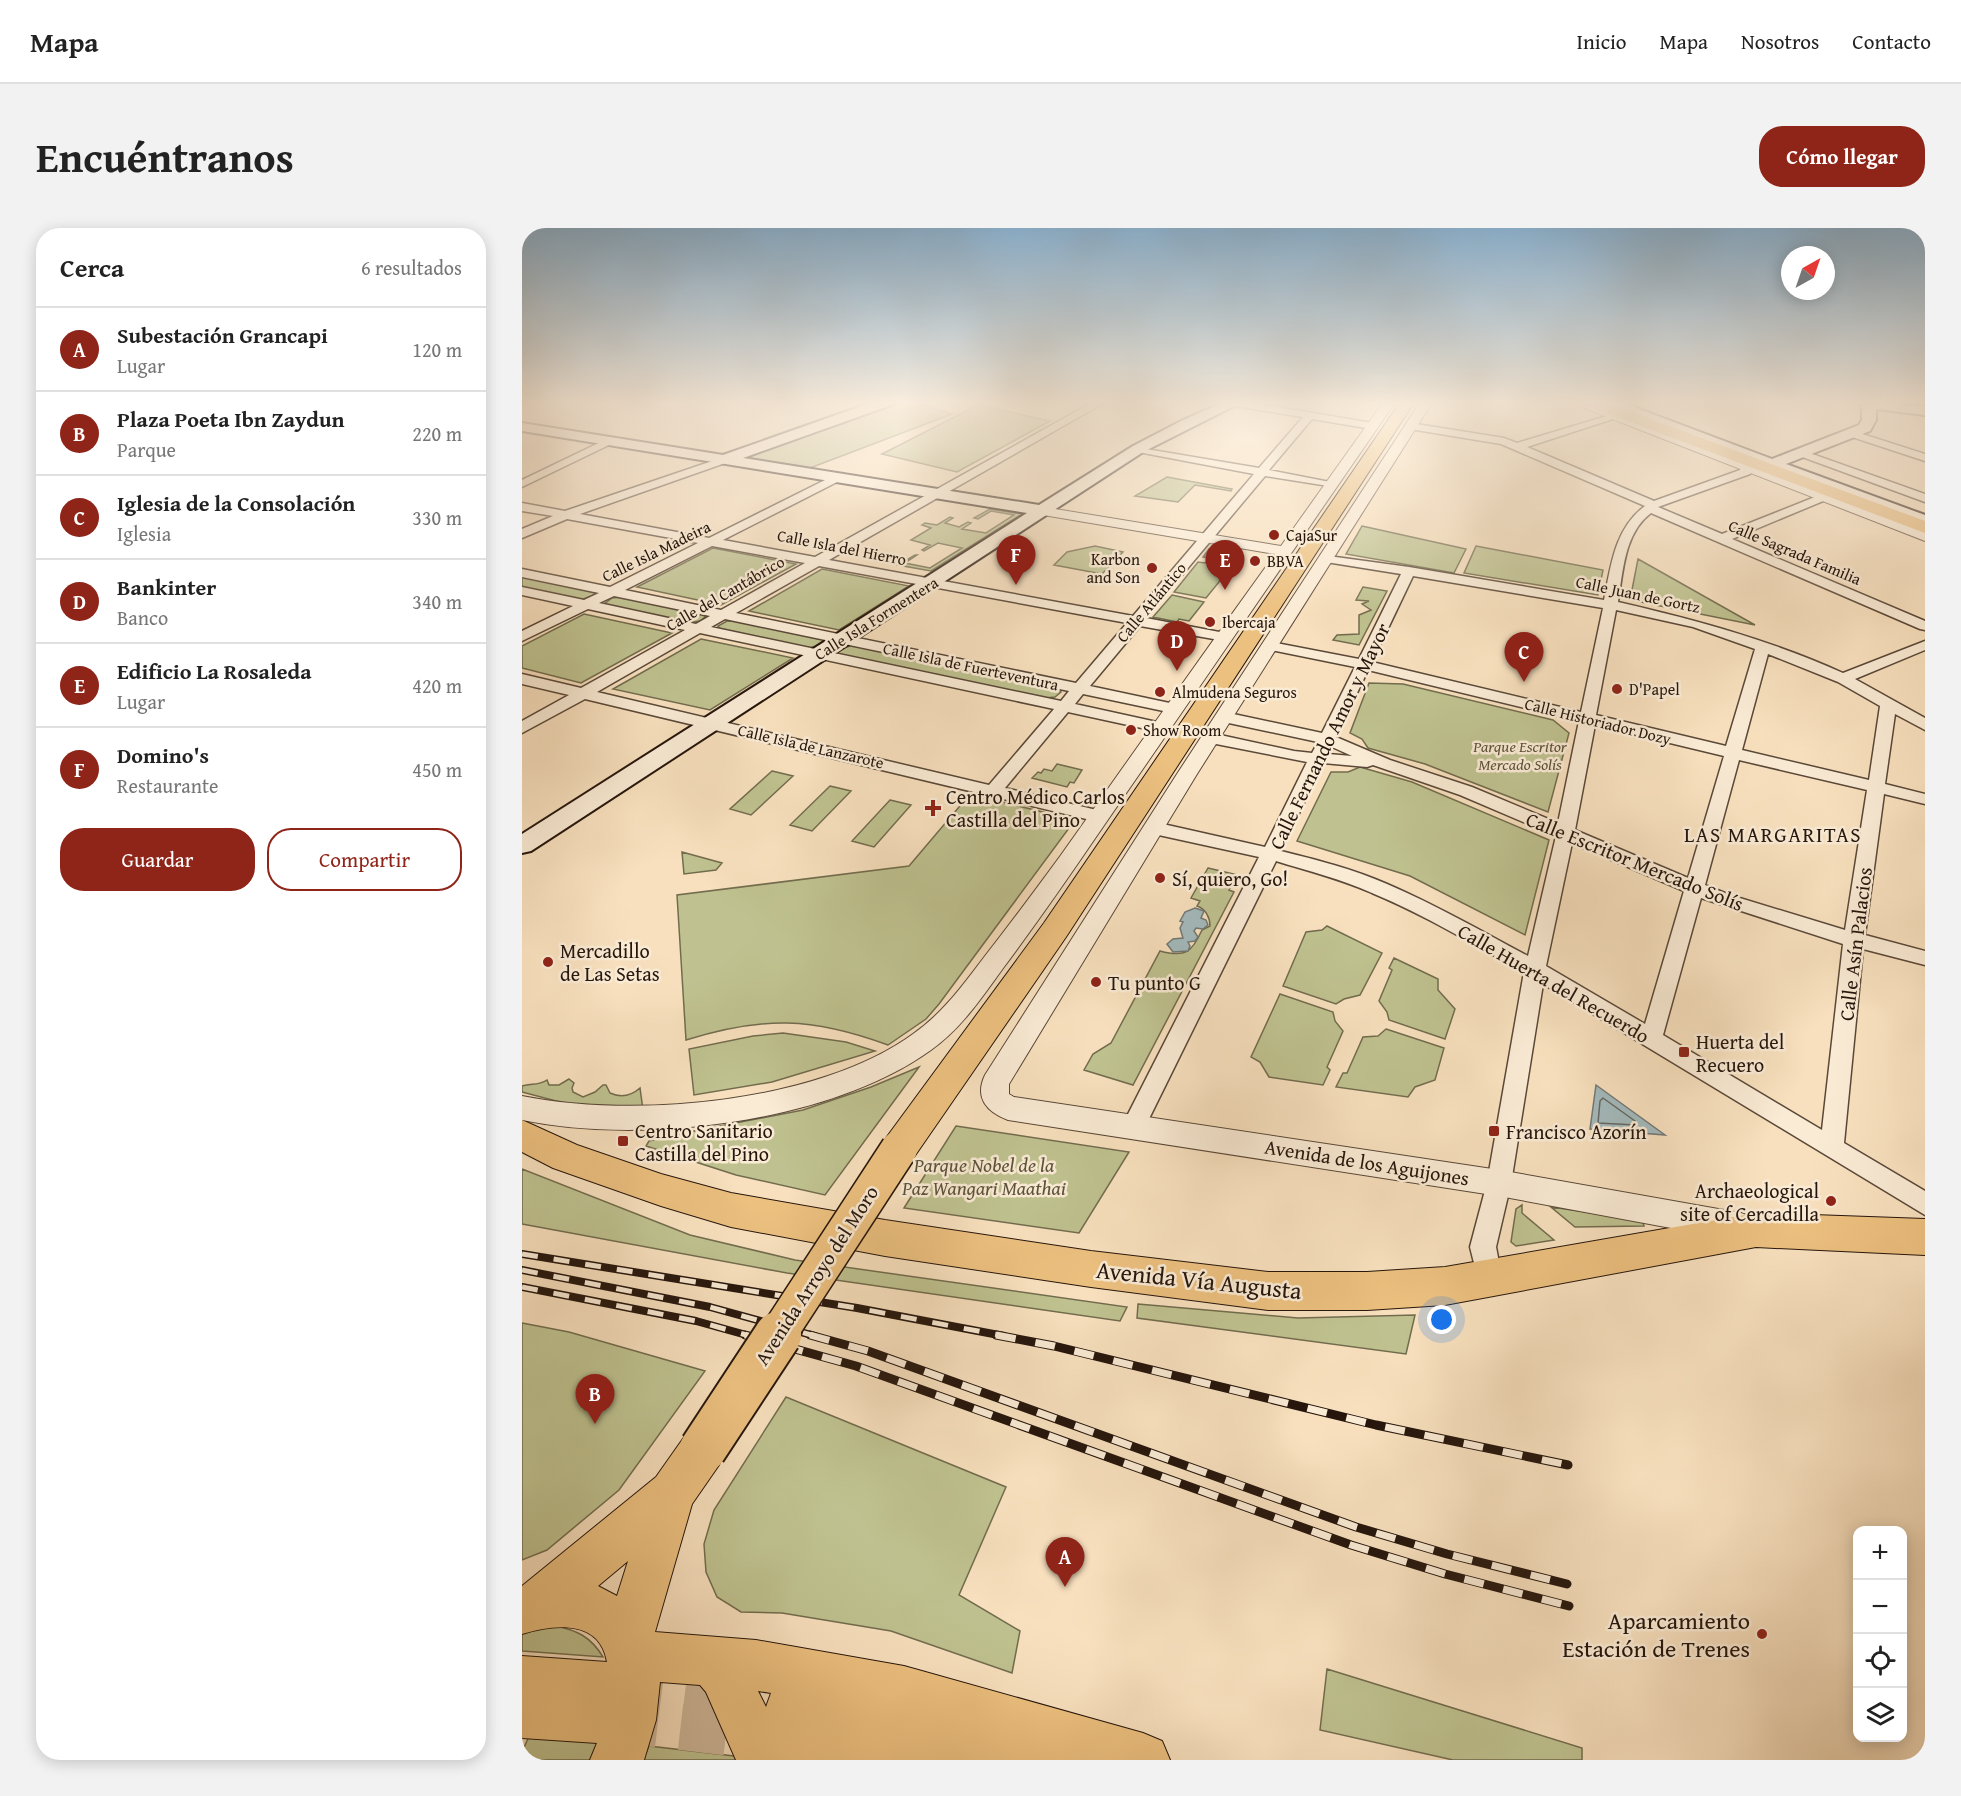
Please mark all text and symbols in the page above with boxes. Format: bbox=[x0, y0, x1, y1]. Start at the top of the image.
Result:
text: Mapa bbox=[30, 21, 99, 62]
text: Inicio bbox=[1577, 26, 1627, 57]
text: Mapa bbox=[1660, 26, 1708, 57]
text: Nosotros bbox=[1741, 26, 1819, 57]
text: Contacto bbox=[1852, 26, 1931, 57]
text: Encuéntranos bbox=[36, 126, 294, 187]
button: Cómo llegar bbox=[1759, 126, 1925, 187]
north arrow bbox=[1781, 246, 1835, 300]
text: Cerca bbox=[60, 248, 124, 287]
text: 6 resultados bbox=[361, 253, 462, 282]
text: Subestación Grancapi bbox=[117, 319, 328, 351]
text: A bbox=[73, 335, 86, 364]
text: 120 m bbox=[412, 335, 462, 364]
text: Lugar bbox=[117, 351, 165, 380]
text: Plaza Poeta Ibn Zaydun bbox=[117, 403, 345, 435]
text: B bbox=[73, 419, 86, 448]
text: 220 m bbox=[412, 419, 462, 448]
text: Parque bbox=[117, 435, 176, 464]
text: Iglesia de la Consolación bbox=[117, 487, 355, 519]
text: C bbox=[74, 503, 85, 532]
text: 330 m bbox=[412, 503, 462, 532]
street label: Calle Sagrada Familia bbox=[1725, 513, 1865, 591]
street label: Calle Isla Madeira bbox=[598, 514, 715, 588]
text: Iglesia bbox=[117, 519, 171, 548]
street label: Calle Isla del Hierro bbox=[775, 523, 909, 571]
place label: CajaSur bbox=[1286, 523, 1338, 547]
marker: CajaSur bbox=[1267, 528, 1281, 542]
pin: F bbox=[996, 536, 1036, 585]
pin: E bbox=[1206, 540, 1244, 590]
place label: Karbon and Son bbox=[1086, 547, 1140, 589]
street label: Calle del Cantábrico bbox=[661, 549, 789, 637]
place label: BBVA bbox=[1267, 549, 1304, 573]
marker: BBVA bbox=[1248, 554, 1262, 568]
street label: Calle Atlántico bbox=[1110, 557, 1192, 647]
marker: Karbon and Son bbox=[1145, 561, 1159, 575]
street label: Calle Juan de Gortz bbox=[1574, 569, 1702, 619]
street label: Calle Isla Formentera bbox=[810, 570, 943, 666]
text: Bankinter bbox=[117, 571, 216, 603]
text: D bbox=[73, 587, 86, 616]
text: 340 m bbox=[412, 587, 462, 616]
text: Banco bbox=[117, 603, 168, 632]
place label: Ibercaja bbox=[1222, 610, 1276, 634]
marker: Ibercaja bbox=[1203, 615, 1217, 629]
street label: Calle Fernando Amor y Mayor bbox=[1261, 618, 1397, 854]
pin: D bbox=[1158, 622, 1196, 671]
pin: C bbox=[1504, 632, 1544, 682]
street label: Calle Isla de Fuerteventura bbox=[881, 636, 1061, 696]
text: Edificio La Rosaleda bbox=[117, 655, 311, 687]
text: E bbox=[74, 671, 85, 700]
text: 420 m bbox=[412, 671, 462, 700]
place label: D'Papel bbox=[1629, 677, 1680, 701]
place label: Almudena Seguros bbox=[1172, 680, 1297, 704]
marker: D'Papel bbox=[1610, 682, 1624, 696]
marker: Almudena Seguros bbox=[1153, 685, 1167, 699]
text: Lugar bbox=[117, 687, 165, 716]
street label: Calle Historiador Dozy bbox=[1522, 691, 1674, 751]
street label: Calle Isla de Lanzarote bbox=[736, 718, 886, 774]
place label: Show Room bbox=[1143, 718, 1221, 742]
marker: Show Room bbox=[1124, 723, 1138, 737]
park label: Parque Escritor Mercado Solís bbox=[1472, 734, 1568, 776]
text: Domino's bbox=[117, 739, 209, 771]
text: F bbox=[74, 755, 85, 784]
text: 450 m bbox=[412, 755, 462, 784]
text: Restaurante bbox=[117, 771, 218, 800]
place label: Centro Médico Carlos Castilla del Pino bbox=[946, 782, 1125, 834]
marker: Centro Médico Carlos Castilla del Pino bbox=[924, 799, 942, 817]
street label: Calle Escritor Mercado Solís bbox=[1522, 804, 1748, 918]
district label: LAS MARGARITAS bbox=[1684, 819, 1862, 850]
button: Guardar bbox=[60, 828, 255, 891]
button: Compartir bbox=[267, 828, 462, 891]
place label: Sí, quiero, Go! bbox=[1172, 864, 1288, 893]
street label: Calle Asín Palacios bbox=[1831, 865, 1879, 1022]
marker: Sí, quiero, Go! bbox=[1153, 871, 1167, 885]
street label: Calle Huerta del Recuerdo bbox=[1453, 916, 1655, 1050]
place label: Mercadillo de Las Setas bbox=[560, 936, 660, 988]
marker: Mercadillo de Las Setas bbox=[541, 955, 555, 969]
place label: Tu punto G bbox=[1108, 968, 1201, 997]
marker: Tu punto G bbox=[1089, 975, 1103, 989]
place label: Huerta del Recuero bbox=[1696, 1027, 1785, 1079]
marker: Huerta del Recuero bbox=[1677, 1045, 1691, 1059]
place label: Centro Sanitario Castilla del Pino bbox=[635, 1116, 773, 1168]
place label: Francisco Azorín bbox=[1506, 1117, 1647, 1146]
marker: Francisco Azorín bbox=[1487, 1124, 1501, 1138]
street label: Avenida de los Aguijones bbox=[1263, 1132, 1471, 1192]
marker: Centro Sanitario Castilla del Pino bbox=[616, 1134, 630, 1148]
park label: Parque Nobel de la Paz Wangari Maathai bbox=[901, 1150, 1066, 1202]
place label: Archaeological site of Cercadilla bbox=[1680, 1176, 1820, 1228]
street label: Avenida Arroyo del Moro bbox=[747, 1180, 885, 1370]
marker: Archaeological site of Cercadilla bbox=[1824, 1194, 1838, 1208]
street label: Avenida Vía Augusta bbox=[1094, 1252, 1304, 1308]
your location bbox=[1427, 1305, 1456, 1334]
pin: B bbox=[576, 1374, 614, 1424]
map controls bbox=[1853, 1526, 1907, 1742]
button: + bbox=[1853, 1526, 1907, 1580]
pin: A bbox=[1046, 1538, 1084, 1587]
button: − bbox=[1853, 1580, 1907, 1634]
place label: Aparcamiento Estación de Trenes bbox=[1562, 1603, 1750, 1666]
marker: Aparcamiento Estación de Trenes bbox=[1755, 1627, 1769, 1641]
button: locate bbox=[1853, 1634, 1907, 1688]
button: layers bbox=[1853, 1688, 1907, 1742]

